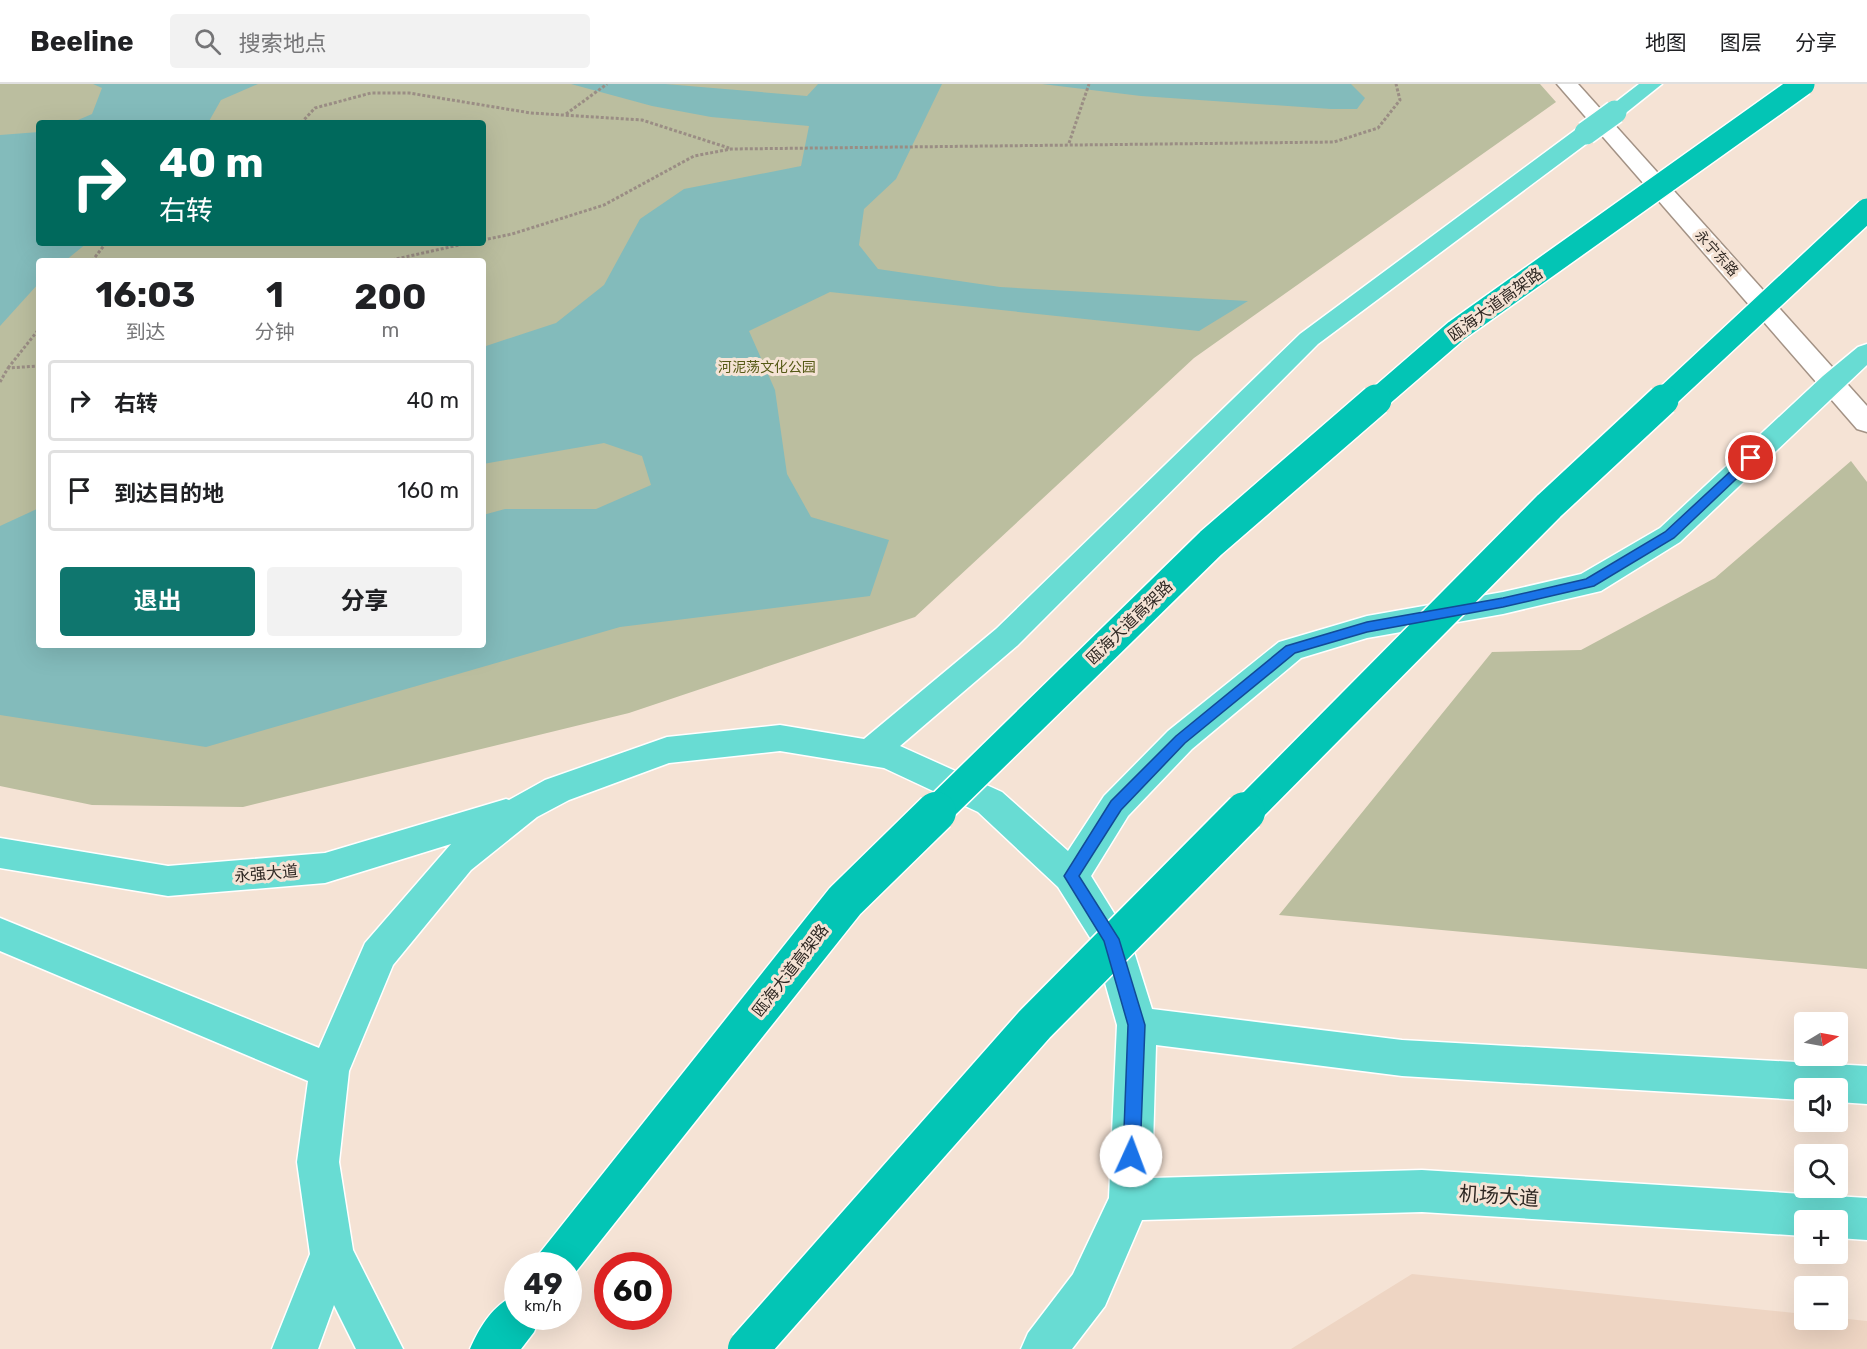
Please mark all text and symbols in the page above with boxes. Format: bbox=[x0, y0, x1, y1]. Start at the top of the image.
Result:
search box bbox=[170, 14, 590, 68]
text: Beeline bbox=[30, 25, 134, 58]
icon: search bbox=[191, 25, 224, 58]
text: 搜索地点 bbox=[239, 30, 327, 57]
text: 地图 bbox=[1645, 30, 1687, 55]
text: 图层 bbox=[1720, 30, 1762, 55]
text: 分享 bbox=[1795, 30, 1837, 55]
text: 40 m bbox=[159, 138, 264, 188]
icon: right bbox=[60, 144, 138, 222]
text: 右转 bbox=[159, 195, 213, 227]
street label: 永宁东路 bbox=[1692, 227, 1742, 280]
street label: 瓯海大道高架路 bbox=[1444, 264, 1546, 345]
text: 16:03 bbox=[95, 273, 195, 316]
text: 1 bbox=[266, 273, 284, 316]
text: 200 bbox=[354, 275, 427, 318]
text: m bbox=[382, 318, 399, 342]
text: 到达 bbox=[125, 320, 165, 344]
text: 分钟 bbox=[255, 320, 295, 344]
park label: 河泥荡文化公园 bbox=[718, 359, 816, 376]
icon: right bbox=[63, 384, 96, 417]
text: 40 m bbox=[406, 387, 459, 414]
text: 右转 bbox=[114, 390, 158, 417]
pin bbox=[1725, 432, 1776, 483]
icon: arrive bbox=[1734, 441, 1767, 474]
icon: arrive bbox=[63, 474, 96, 507]
text: 160 m bbox=[397, 477, 459, 504]
text: 到达目的地 bbox=[114, 480, 224, 507]
button: 退出 bbox=[60, 567, 255, 636]
button: 分享 bbox=[267, 567, 462, 636]
street label: 瓯海大道高架路 bbox=[1082, 577, 1176, 668]
street label: 永强大道 bbox=[233, 861, 299, 886]
street label: 瓯海大道高架路 bbox=[748, 920, 832, 1020]
north arrow bbox=[1794, 1012, 1848, 1066]
map controls bbox=[1794, 1012, 1848, 1330]
button: sound bbox=[1794, 1078, 1848, 1132]
position arrow bbox=[1099, 1124, 1163, 1188]
button: search bbox=[1794, 1144, 1848, 1198]
street label: 机场大道 bbox=[1458, 1181, 1540, 1211]
button: + bbox=[1794, 1210, 1848, 1264]
speed limit sign: 60 bbox=[594, 1252, 672, 1330]
text: 49 bbox=[523, 1266, 563, 1302]
button: − bbox=[1794, 1276, 1848, 1330]
text: km/h bbox=[524, 1297, 562, 1315]

